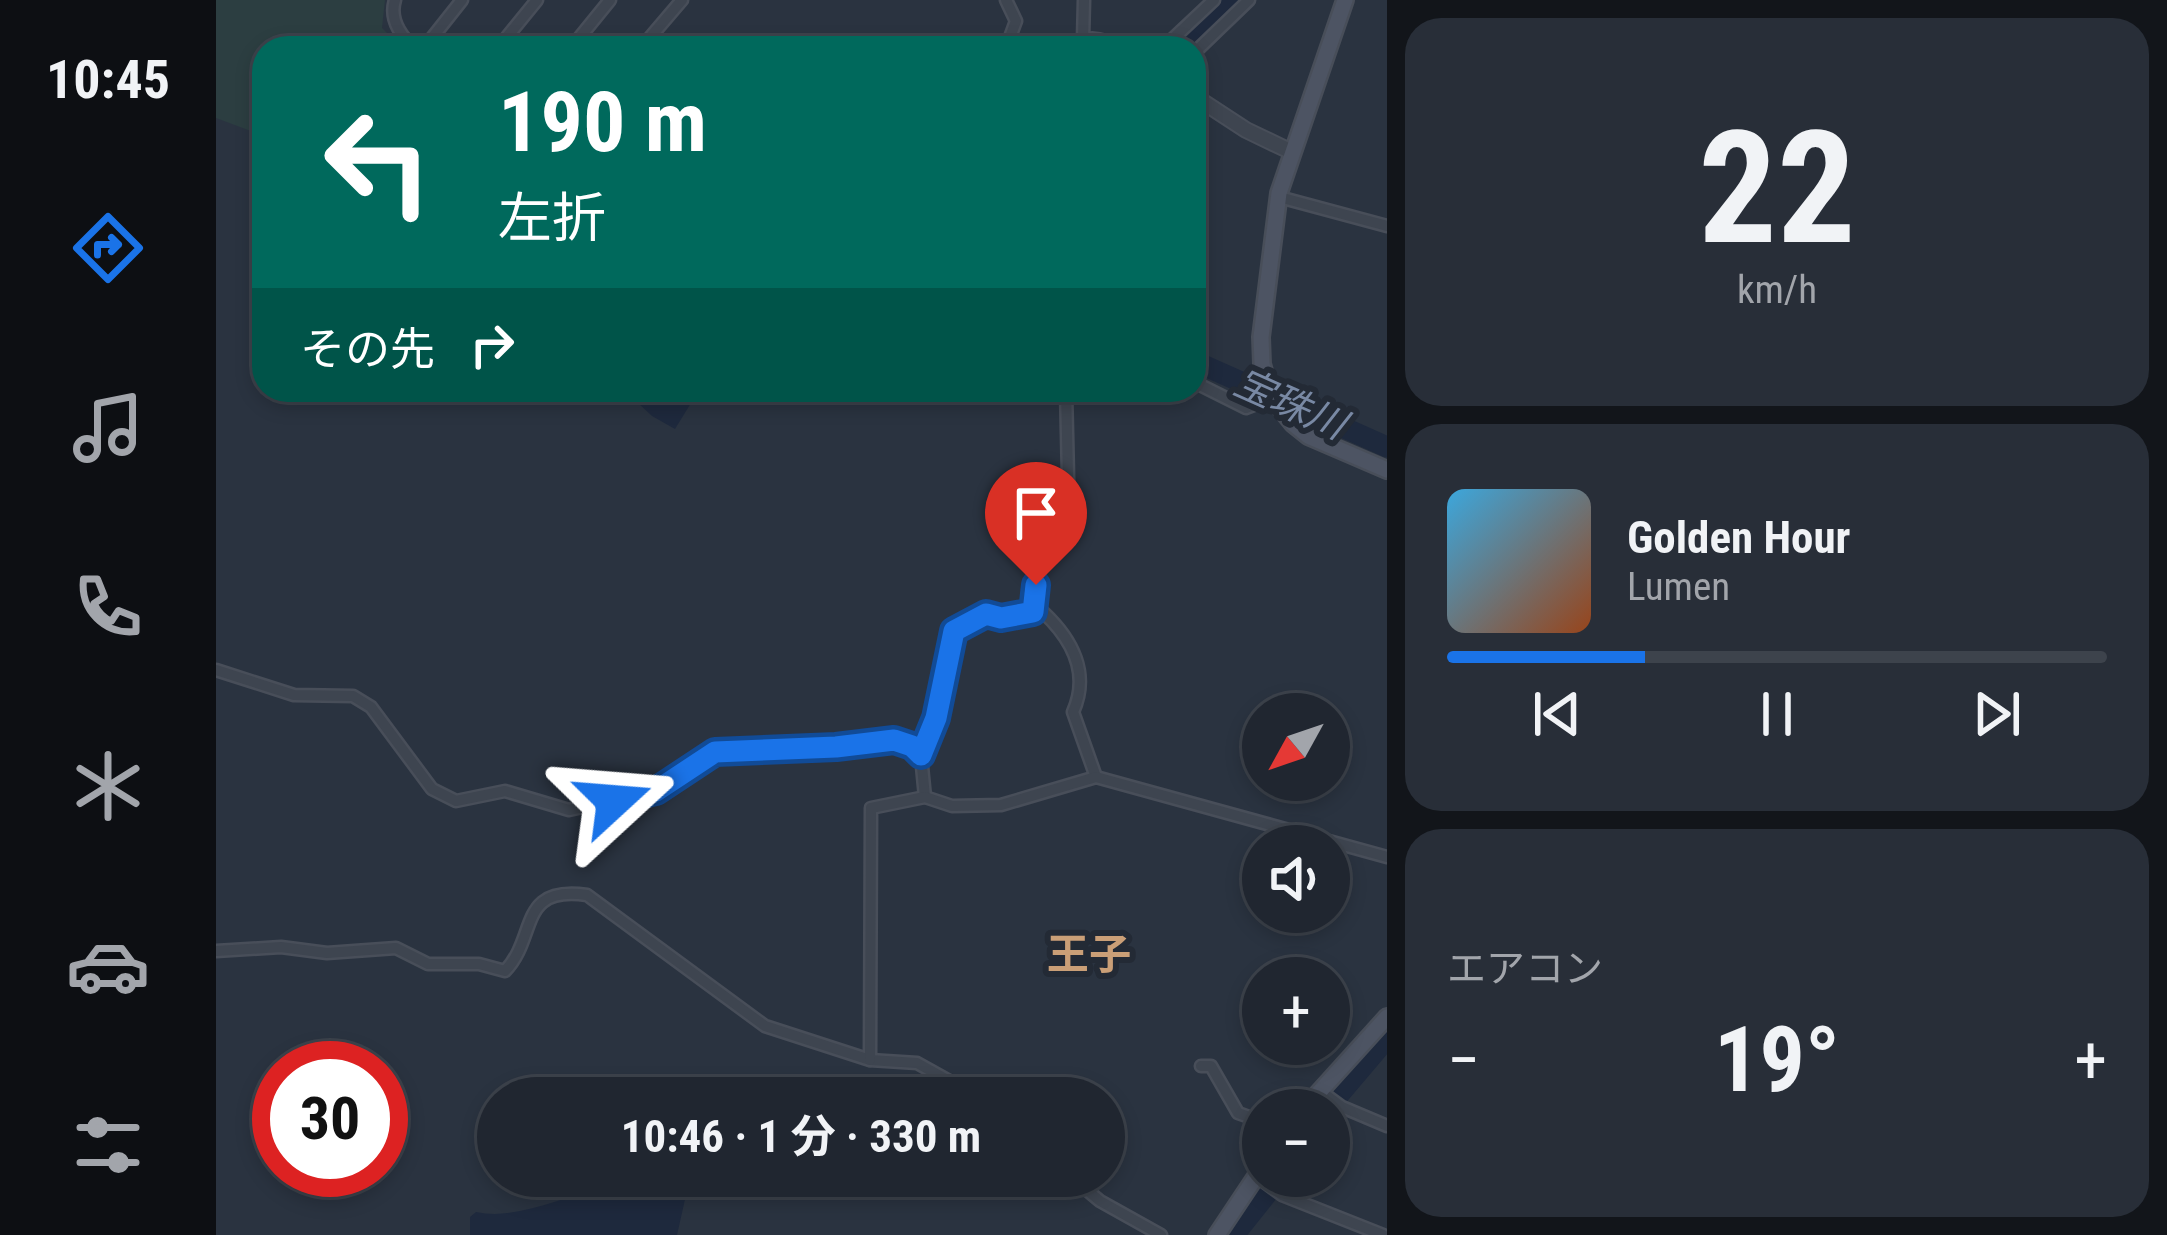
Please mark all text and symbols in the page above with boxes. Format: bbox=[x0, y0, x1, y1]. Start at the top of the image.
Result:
text: 10:45 bbox=[46, 48, 170, 111]
text: 190 m bbox=[498, 73, 707, 172]
icon: left bbox=[300, 84, 456, 240]
text: 22 bbox=[1698, 97, 1856, 280]
text: 左折 bbox=[498, 187, 606, 250]
icon: directions bbox=[66, 206, 150, 290]
text: km/h bbox=[1737, 267, 1817, 313]
icon: right bbox=[459, 312, 525, 378]
text: その先 bbox=[300, 323, 435, 376]
water label: 宝珠川 bbox=[1227, 359, 1356, 450]
icon: music bbox=[66, 386, 150, 470]
pin bbox=[985, 462, 1087, 585]
icon: arrive bbox=[1003, 480, 1069, 546]
text: Golden Hour bbox=[1627, 511, 1850, 564]
text: Lumen bbox=[1627, 564, 1730, 610]
icon: phone bbox=[66, 565, 150, 649]
icon: previous bbox=[1524, 681, 1590, 747]
icon: pause bbox=[1744, 681, 1810, 747]
icon: next bbox=[1964, 681, 2030, 747]
north arrow bbox=[1242, 693, 1350, 801]
map controls bbox=[1242, 693, 1350, 1197]
position arrow bbox=[551, 738, 677, 864]
icon: climate bbox=[66, 744, 150, 828]
button: sound bbox=[1242, 825, 1350, 933]
icon: car bbox=[66, 924, 150, 1008]
district label: 王子 bbox=[1047, 930, 1131, 979]
text: エアコン bbox=[1447, 946, 1603, 992]
button: + bbox=[1242, 957, 1350, 1065]
text: 19° bbox=[1714, 1008, 1840, 1113]
text: − bbox=[1447, 1022, 1480, 1099]
text: + bbox=[2074, 1022, 2107, 1099]
speed limit sign: 30 bbox=[252, 1041, 408, 1197]
button: − bbox=[1242, 1089, 1350, 1197]
icon: filters bbox=[66, 1103, 150, 1187]
text: 10:46 · 1 分 · 330 m bbox=[621, 1110, 981, 1163]

